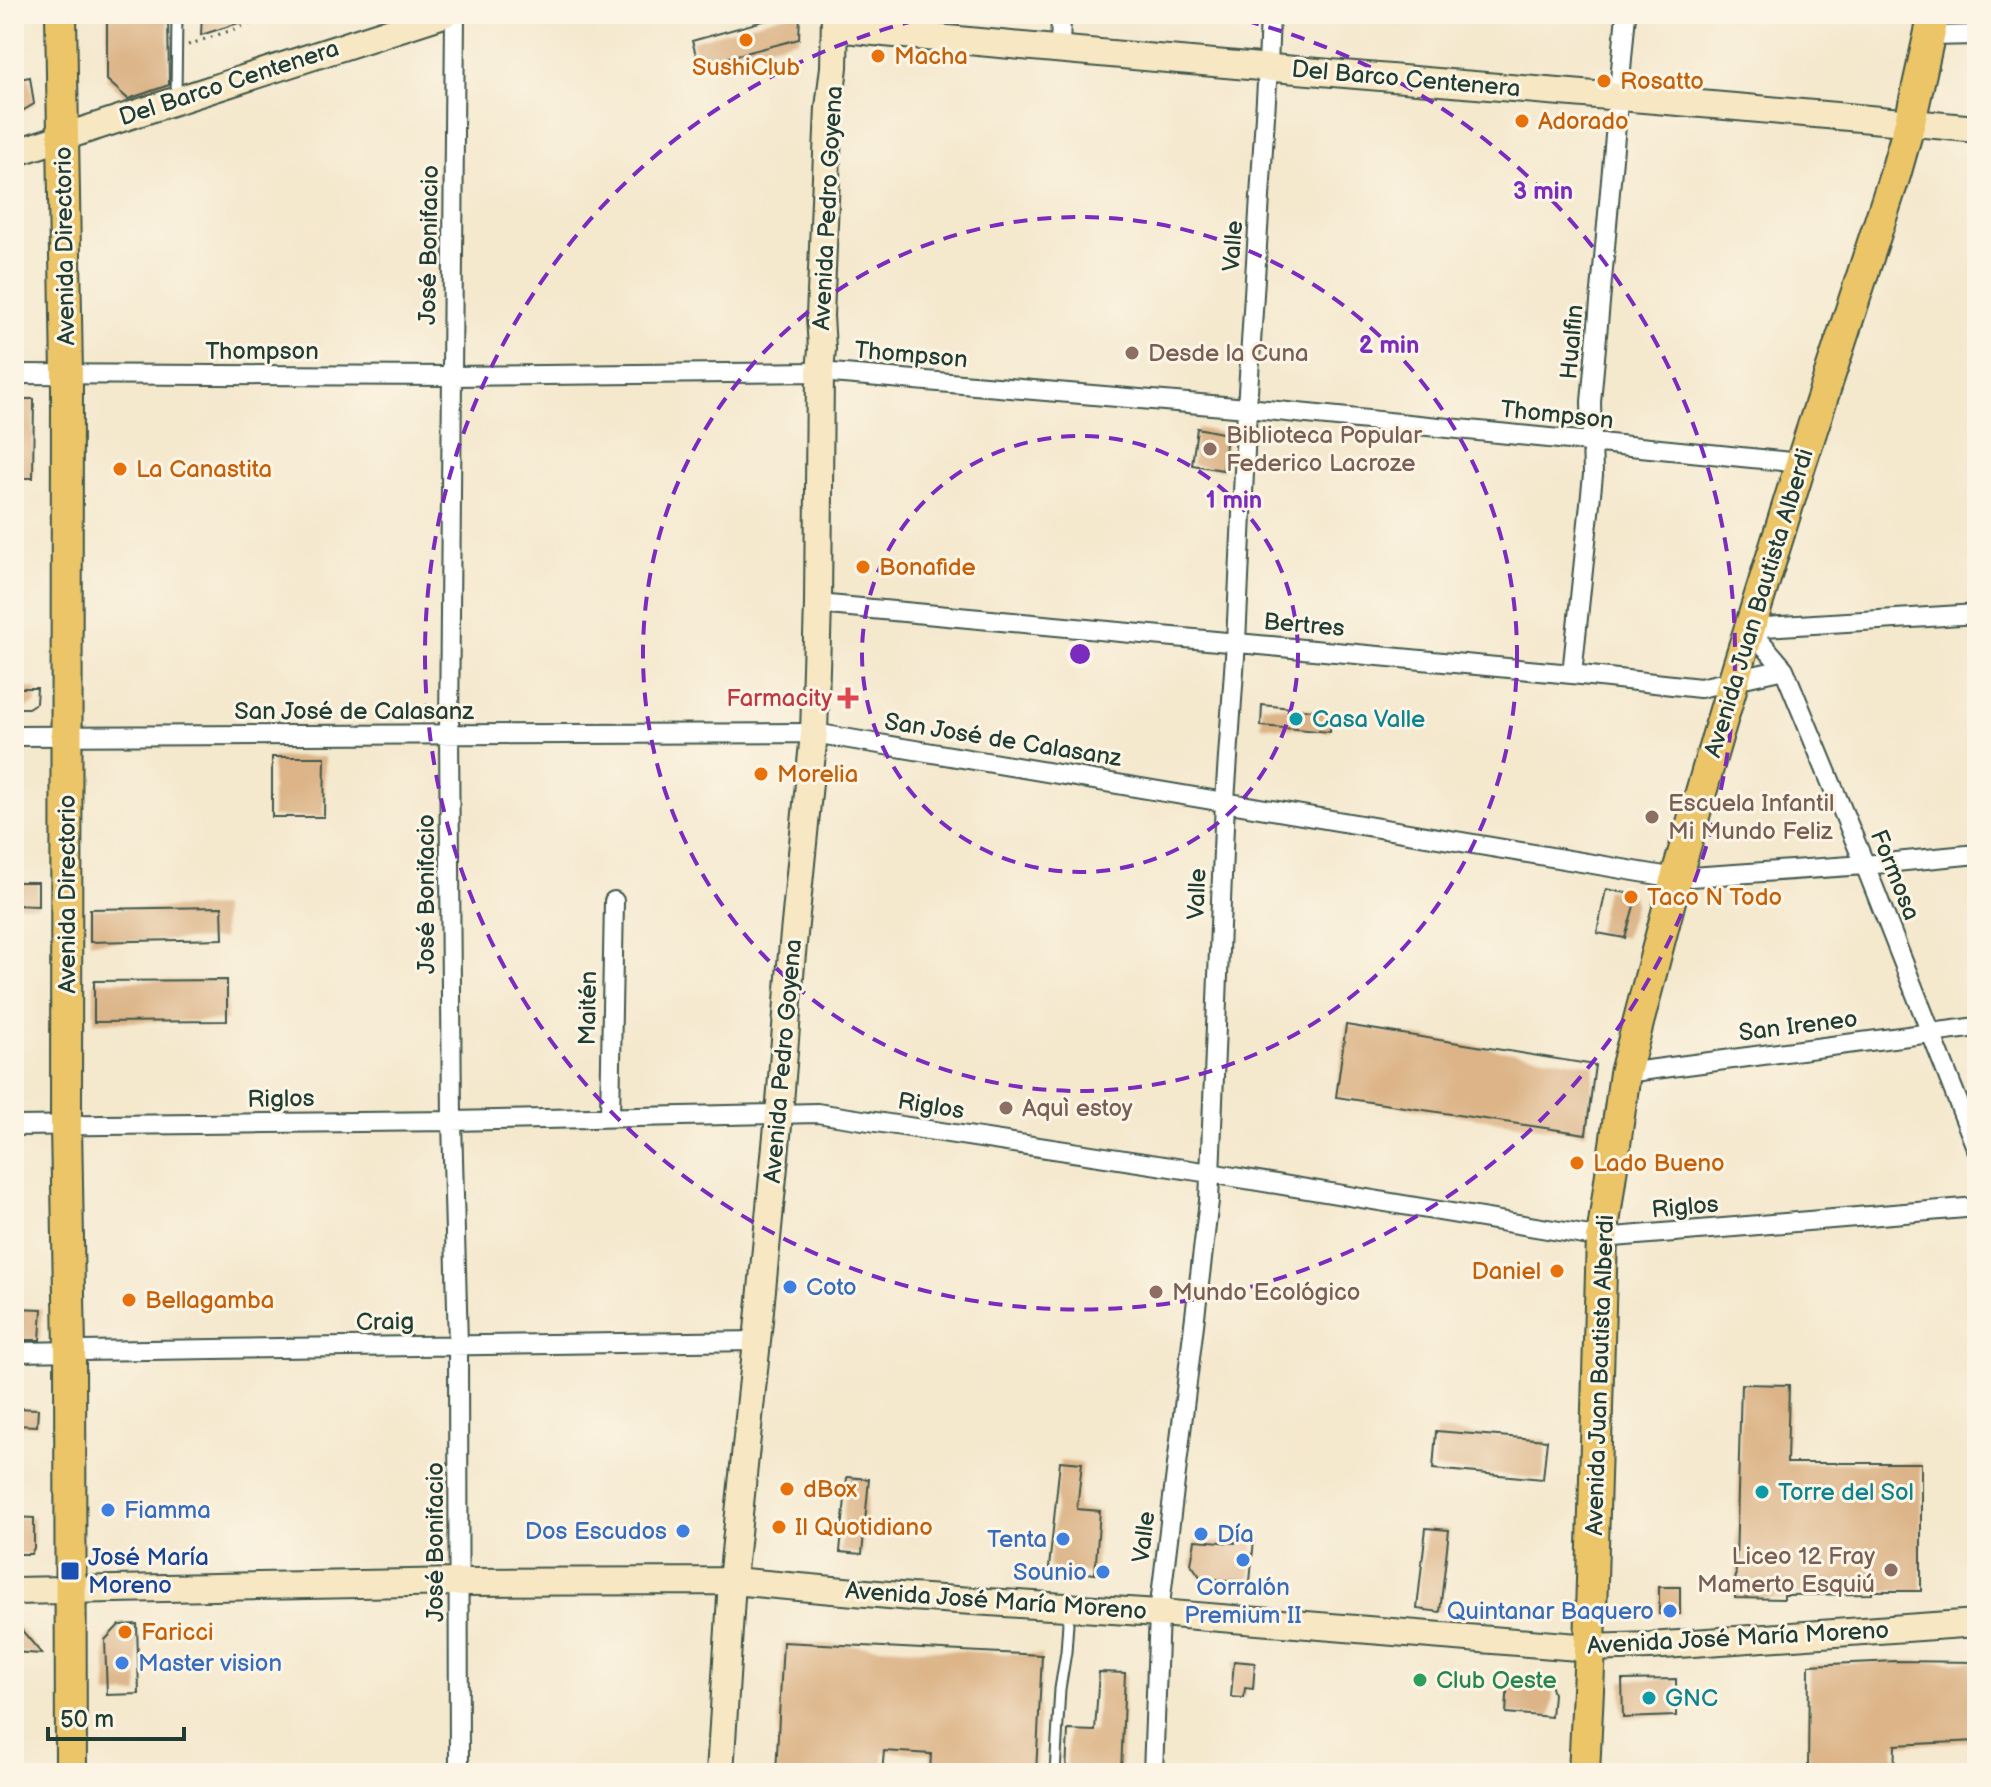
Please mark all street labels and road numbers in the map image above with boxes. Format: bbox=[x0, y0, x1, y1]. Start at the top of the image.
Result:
street label: Del Barco Centenera bbox=[115, 34, 343, 132]
street label: Del Barco Centenera bbox=[1290, 55, 1522, 103]
street label: Avenida Pedro Goyena bbox=[807, 85, 849, 331]
street label: Avenida Directorio bbox=[49, 146, 81, 346]
street label: José Bonifacio bbox=[413, 165, 445, 325]
street label: Valle bbox=[1217, 219, 1249, 273]
street label: Hualfin bbox=[1554, 303, 1590, 381]
street label: Thompson bbox=[853, 336, 969, 374]
street label: Thompson bbox=[205, 337, 319, 366]
street label: Thompson bbox=[1499, 395, 1615, 435]
street label: Avenida Juan Bautista Alberdi bbox=[1698, 445, 1820, 761]
street label: Bertres bbox=[1262, 607, 1346, 643]
street label: San José de Calasanz bbox=[234, 697, 474, 726]
street label: San José de Calasanz bbox=[882, 707, 1124, 773]
street label: Avenida Directorio bbox=[53, 795, 82, 993]
street label: José Bonifacio bbox=[412, 814, 441, 974]
street label: Formosa bbox=[1864, 826, 1926, 924]
street label: Valle bbox=[1182, 868, 1212, 920]
street label: Avenida Pedro Goyena bbox=[758, 938, 808, 1184]
street label: Maitén bbox=[573, 970, 603, 1046]
street label: San Ireneo bbox=[1737, 1004, 1859, 1048]
street label: Riglos bbox=[247, 1084, 315, 1114]
street label: Riglos bbox=[896, 1086, 967, 1126]
street label: Riglos bbox=[1650, 1190, 1720, 1224]
street label: Avenida Juan Bautista Alberdi bbox=[1580, 1214, 1620, 1536]
street label: Craig bbox=[356, 1307, 414, 1337]
street label: José Bonifacio bbox=[421, 1462, 450, 1622]
street label: Valle bbox=[1126, 1510, 1162, 1564]
street label: Avenida José María Moreno bbox=[844, 1576, 1148, 1626]
street label: Avenida José María Moreno bbox=[1586, 1616, 1890, 1660]

